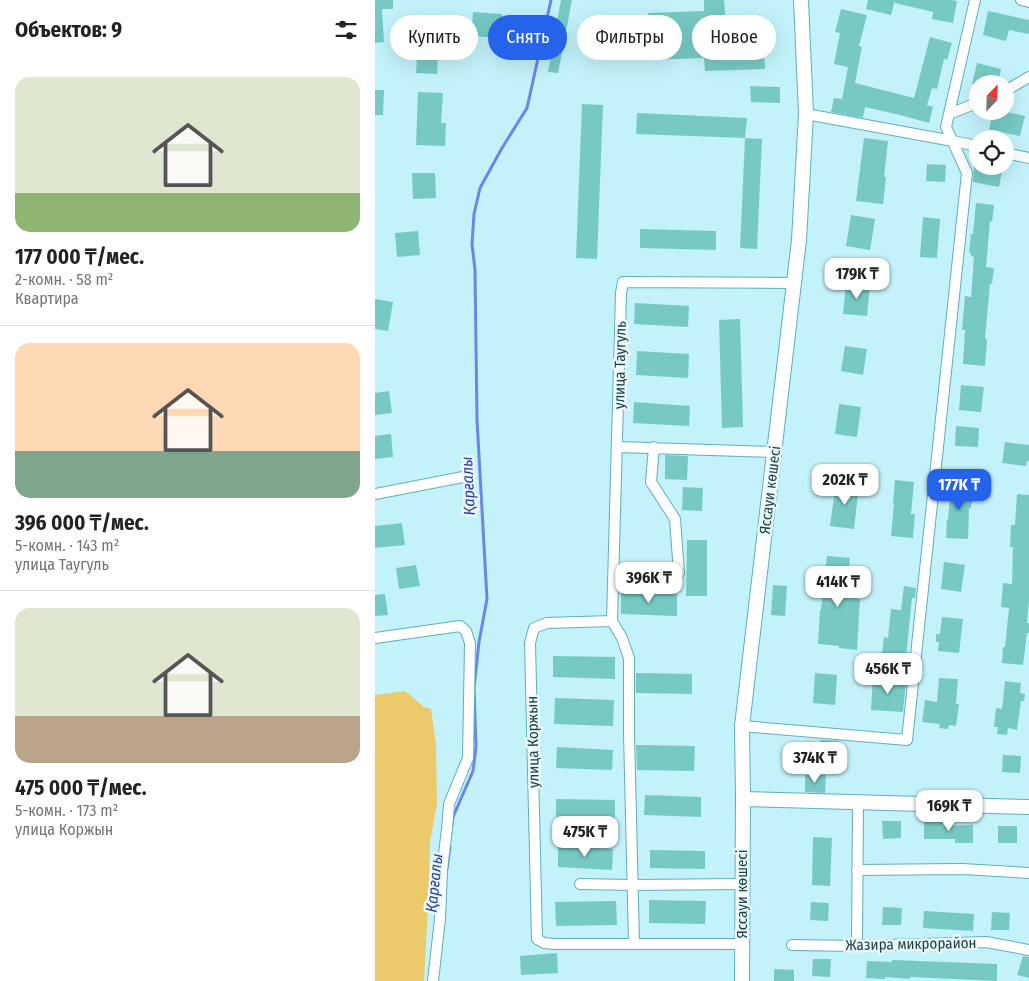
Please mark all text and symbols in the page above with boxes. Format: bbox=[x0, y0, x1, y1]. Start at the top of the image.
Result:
chip: Купить bbox=[390, 15, 478, 60]
chip: Снять bbox=[488, 15, 567, 60]
chip: Фильтры bbox=[577, 15, 682, 60]
chip: Новое bbox=[692, 15, 776, 60]
icon: filters bbox=[332, 16, 360, 44]
text: Объектов: 9 bbox=[15, 17, 122, 43]
north arrow bbox=[969, 75, 1014, 120]
map controls bbox=[969, 75, 1014, 175]
icon: home bbox=[143, 110, 233, 200]
button: locate bbox=[969, 130, 1014, 175]
text: 177 000 ₸/мес. bbox=[15, 244, 144, 270]
pin: 179K ₸ bbox=[816, 258, 898, 300]
text: 179K ₸ bbox=[835, 264, 879, 283]
text: 2-комн. · 58 m² bbox=[15, 270, 113, 289]
text: Квартира bbox=[15, 289, 79, 308]
street label: улица Таугуль bbox=[610, 321, 630, 409]
icon: home bbox=[143, 375, 233, 465]
street label: Яссауи көшесі bbox=[756, 445, 784, 535]
water label: Қарғалы bbox=[457, 456, 479, 516]
pin: 202K ₸ bbox=[804, 464, 886, 506]
pin: 177K ₸ bbox=[918, 468, 1000, 511]
text: 202K ₸ bbox=[823, 470, 867, 489]
text: 177K ₸ bbox=[938, 475, 980, 494]
text: 396 000 ₸/мес. bbox=[15, 510, 149, 536]
text: 5-комн. · 143 m² bbox=[15, 536, 119, 555]
text: улица Таугуль bbox=[15, 555, 109, 574]
pin: 396K ₸ bbox=[608, 562, 690, 604]
pin: 414K ₸ bbox=[797, 566, 879, 608]
text: 396K ₸ bbox=[626, 568, 672, 587]
text: 414K ₸ bbox=[816, 572, 860, 591]
icon: home bbox=[143, 640, 233, 730]
pin: 456K ₸ bbox=[847, 652, 929, 695]
text: 456K ₸ bbox=[865, 659, 911, 678]
street label: улица Коржын bbox=[523, 696, 543, 788]
pin: 374K ₸ bbox=[774, 742, 856, 784]
text: 374K ₸ bbox=[793, 748, 837, 767]
text: 475 000 ₸/мес. bbox=[15, 775, 147, 801]
pin: 169K ₸ bbox=[908, 790, 990, 832]
text: 169K ₸ bbox=[927, 796, 971, 815]
text: 5-комн. · 173 m² bbox=[15, 801, 118, 820]
pin: 475K ₸ bbox=[544, 816, 626, 858]
text: улица Коржын bbox=[15, 820, 113, 839]
text: 475K ₸ bbox=[563, 822, 607, 841]
street label: Яссауи көшесі bbox=[733, 849, 751, 939]
water label: Қарғалы bbox=[421, 853, 447, 913]
street label: Жазира микрорайон bbox=[845, 934, 977, 954]

